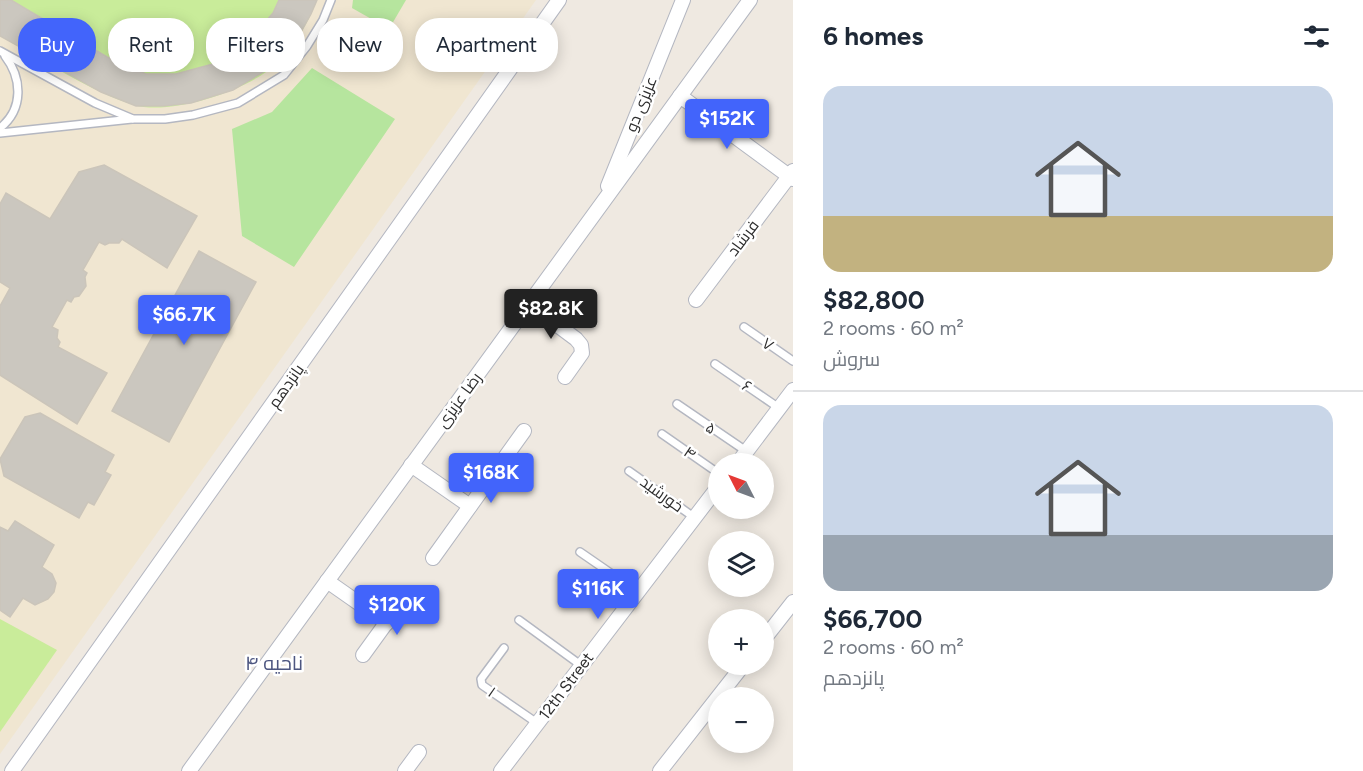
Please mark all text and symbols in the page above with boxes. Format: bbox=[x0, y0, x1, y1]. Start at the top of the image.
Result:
chip: Buy bbox=[18, 18, 96, 72]
chip: Rent bbox=[108, 18, 194, 72]
chip: Filters bbox=[206, 18, 305, 72]
chip: New bbox=[317, 18, 403, 72]
chip: Apartment bbox=[415, 18, 558, 72]
text: 6 homes bbox=[823, 20, 923, 52]
icon: filters bbox=[1300, 20, 1333, 53]
street label: عزیزی دو bbox=[621, 74, 662, 135]
pin: $152K bbox=[685, 99, 769, 150]
text: $152K bbox=[699, 106, 755, 130]
icon: home bbox=[1024, 125, 1132, 233]
street label: فرشاد bbox=[723, 216, 763, 260]
text: $82,800 bbox=[823, 284, 925, 316]
pin: $82.8K bbox=[502, 289, 600, 340]
pin: $66.7K bbox=[135, 295, 233, 346]
text: $82.8K bbox=[518, 296, 584, 320]
text: $66.7K bbox=[152, 302, 216, 326]
text: 2 rooms · 60 m² bbox=[823, 316, 964, 340]
street label: ۷ bbox=[758, 333, 778, 355]
text: سروش bbox=[823, 347, 880, 371]
street label: پانزدهم bbox=[264, 360, 310, 413]
street label: رضا عزیزی bbox=[433, 369, 486, 432]
street label: ۶ bbox=[739, 376, 755, 396]
street label: ۵ bbox=[702, 418, 720, 438]
street label: ۴ bbox=[680, 442, 700, 464]
icon: home bbox=[1024, 444, 1132, 552]
pin: $168K bbox=[449, 453, 533, 504]
north arrow bbox=[708, 453, 774, 519]
map controls bbox=[708, 453, 774, 753]
text: $168K bbox=[463, 460, 519, 484]
street label: خورشید bbox=[637, 472, 687, 516]
button: layers bbox=[708, 531, 774, 597]
pin: $116K bbox=[556, 569, 640, 620]
text: $116K bbox=[572, 576, 624, 600]
pin: $120K bbox=[355, 585, 439, 636]
text: $120K bbox=[368, 592, 426, 616]
text: $66,700 bbox=[823, 603, 922, 635]
button: + bbox=[708, 609, 774, 675]
text: 2 rooms · 60 m² bbox=[823, 635, 964, 659]
street label: 12th Street bbox=[535, 649, 597, 723]
district label: ناحیه ۴ bbox=[245, 651, 303, 675]
text: پانزدهم bbox=[823, 666, 884, 690]
street label: ۱ bbox=[485, 683, 499, 701]
button: − bbox=[708, 687, 774, 753]

